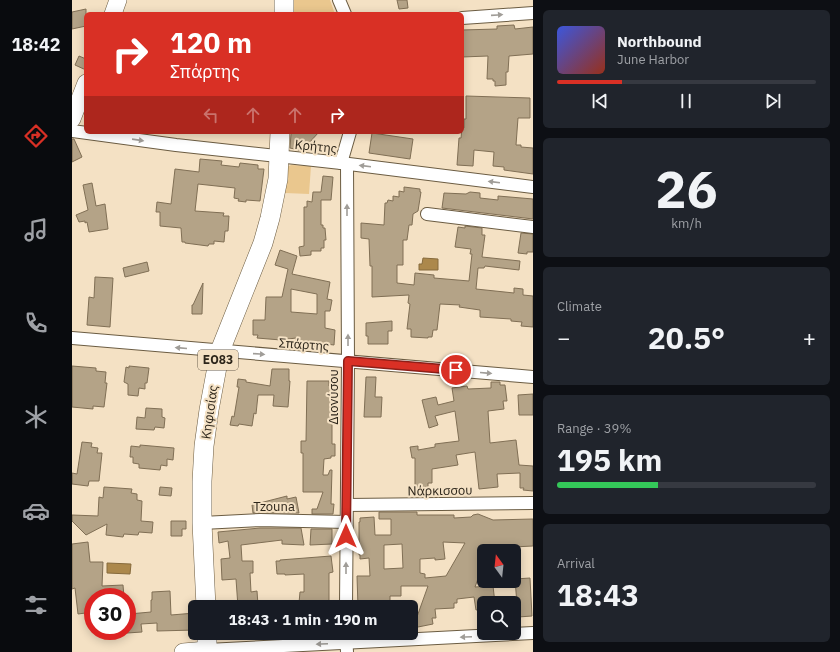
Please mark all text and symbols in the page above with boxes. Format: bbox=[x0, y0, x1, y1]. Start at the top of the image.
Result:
one-way arrow bbox=[491, 12, 504, 19]
text: 120 m bbox=[170, 24, 252, 61]
icon: right bbox=[104, 28, 156, 80]
text: Northbound bbox=[617, 32, 702, 51]
text: 18:42 bbox=[11, 33, 61, 56]
text: June Harbor bbox=[617, 51, 689, 68]
text: Σπάρτης bbox=[170, 60, 240, 83]
icon: previous bbox=[589, 90, 611, 112]
icon: pause bbox=[675, 90, 697, 112]
icon: next bbox=[762, 90, 784, 112]
icon: left bbox=[200, 104, 222, 126]
icon: ahead bbox=[242, 104, 264, 126]
icon: ahead bbox=[284, 104, 306, 126]
icon: right bbox=[326, 104, 348, 126]
icon: directions bbox=[22, 122, 50, 150]
street label: Κρήτης bbox=[294, 136, 338, 157]
one-way arrow bbox=[132, 137, 144, 143]
text: 26 bbox=[655, 155, 718, 222]
one-way arrow bbox=[359, 163, 371, 169]
one-way arrow bbox=[488, 179, 500, 185]
one-way arrow bbox=[344, 203, 350, 216]
text: km/h bbox=[671, 215, 702, 232]
icon: music bbox=[22, 216, 50, 244]
text: Climate bbox=[557, 298, 602, 315]
icon: phone bbox=[22, 309, 50, 337]
text: 20.5° bbox=[648, 318, 725, 357]
text: − bbox=[557, 323, 570, 352]
text: + bbox=[803, 323, 816, 352]
one-way arrow bbox=[345, 333, 351, 346]
street label: Σπάρτης bbox=[278, 334, 330, 355]
one-way arrow bbox=[175, 344, 187, 351]
road number: ΕΟ83 bbox=[198, 350, 238, 370]
one-way arrow bbox=[253, 351, 265, 358]
pin bbox=[439, 353, 473, 387]
icon: arrive bbox=[445, 359, 467, 381]
street label: Διονύσου bbox=[325, 369, 342, 425]
one-way arrow bbox=[480, 370, 492, 376]
street label: Κηφισίας bbox=[197, 384, 222, 440]
icon: climate bbox=[22, 403, 50, 431]
text: Range · 39% bbox=[557, 420, 631, 437]
text: 195 km bbox=[557, 440, 662, 479]
street label: Νάρκισσου bbox=[407, 481, 473, 500]
icon: car bbox=[22, 497, 50, 525]
street label: Tzouna bbox=[253, 498, 295, 515]
position arrow bbox=[325, 515, 367, 557]
north arrow bbox=[477, 544, 521, 588]
map controls bbox=[477, 544, 521, 640]
text: Arrival bbox=[557, 555, 595, 572]
one-way arrow bbox=[343, 561, 349, 574]
text: 18:43 bbox=[557, 575, 639, 614]
speed limit sign: 30 bbox=[84, 588, 136, 640]
icon: filters bbox=[22, 591, 50, 619]
button: search bbox=[477, 596, 521, 640]
text: 18:43 · 1 min · 190 m bbox=[229, 610, 377, 629]
one-way arrow bbox=[460, 633, 472, 640]
one-way arrow bbox=[316, 641, 328, 648]

